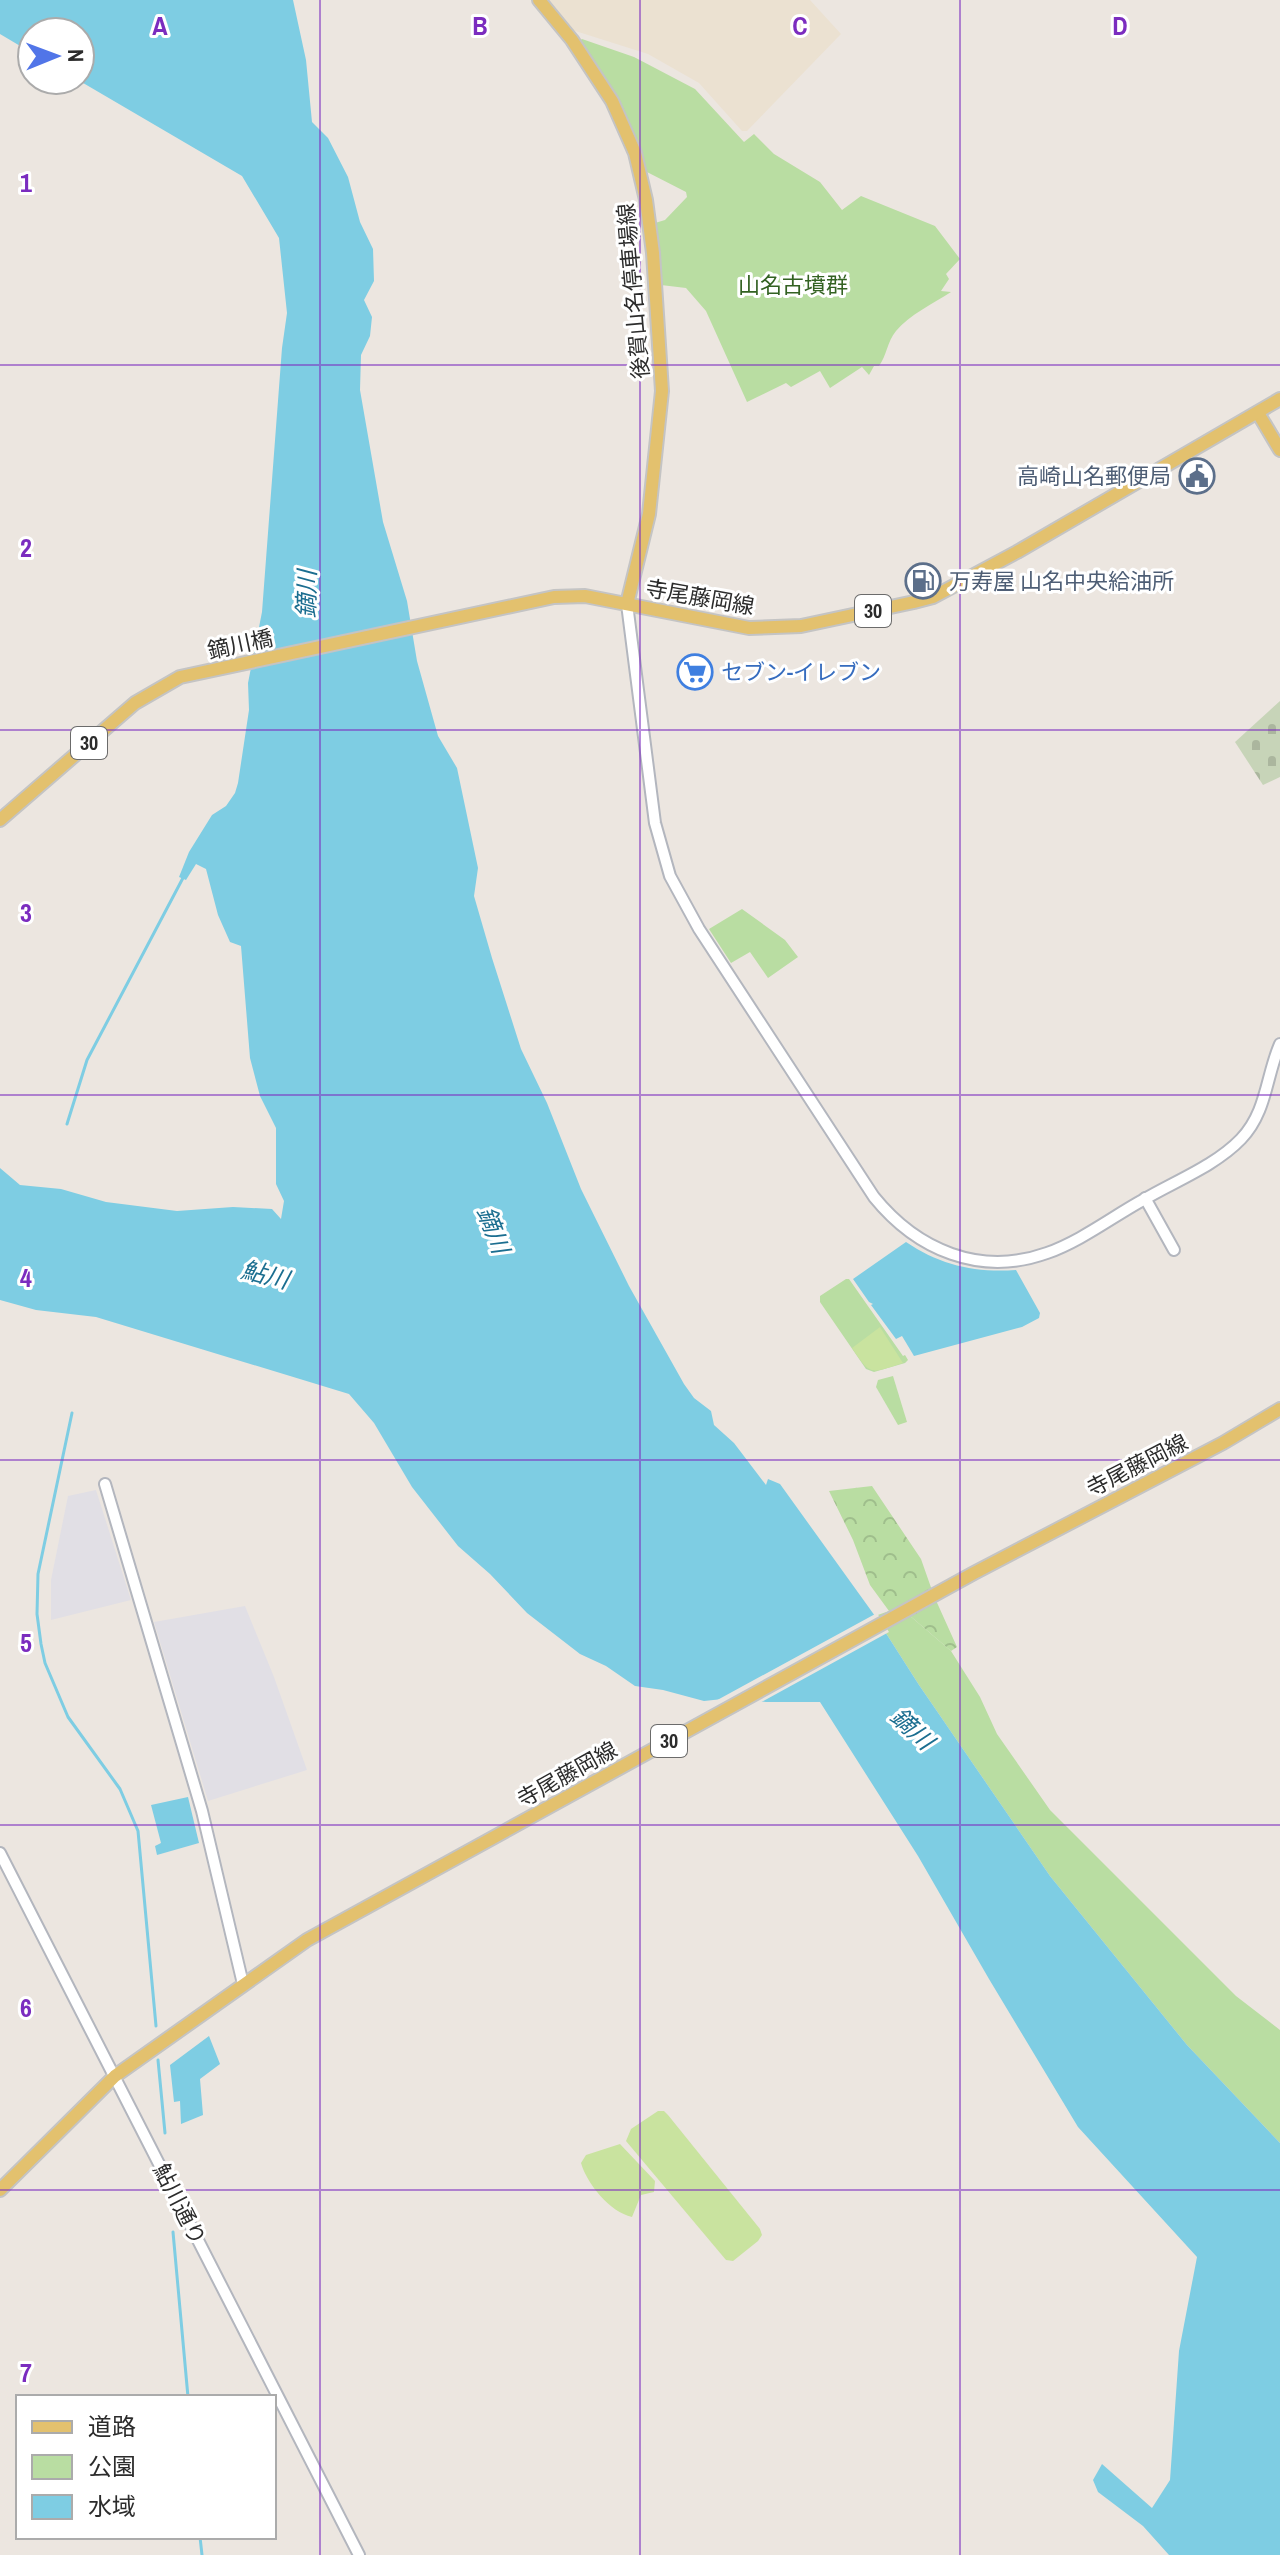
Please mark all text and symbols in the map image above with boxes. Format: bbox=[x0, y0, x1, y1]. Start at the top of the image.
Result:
text: A bbox=[152, 8, 168, 43]
text: B bbox=[472, 8, 488, 43]
text: C bbox=[792, 8, 808, 43]
text: D bbox=[1112, 8, 1128, 43]
north arrow bbox=[16, 16, 96, 96]
text: N bbox=[61, 49, 91, 62]
text: 1 bbox=[20, 165, 32, 200]
street label: 後賀山名停車場線 bbox=[610, 202, 656, 380]
park label: 山名古墳群 bbox=[738, 270, 848, 300]
public building icon: 高崎山名郵便局 bbox=[1178, 457, 1216, 495]
place label: 高崎山名郵便局 bbox=[1017, 461, 1171, 491]
text: 2 bbox=[20, 530, 32, 565]
fuel station icon: 万寿屋 山名中央給油所 bbox=[904, 562, 942, 600]
place label: 万寿屋 山名中央給油所 bbox=[949, 566, 1174, 596]
water label: 鏑川 bbox=[290, 567, 322, 618]
street label: 寺尾藤岡線 bbox=[643, 573, 757, 621]
road number: 30 bbox=[855, 595, 891, 627]
street label: 鏑川橋 bbox=[205, 622, 275, 666]
supermarket icon: セブン-イレブン bbox=[676, 653, 714, 691]
place label: セブン-イレブン bbox=[721, 657, 881, 687]
road number: 30 bbox=[71, 727, 107, 759]
text: 3 bbox=[20, 895, 32, 930]
water label: 鏑川 bbox=[470, 1202, 519, 1261]
water label: 鮎川 bbox=[238, 1253, 295, 1296]
text: 4 bbox=[20, 1260, 32, 1295]
street label: 寺尾藤岡線 bbox=[1081, 1427, 1193, 1503]
text: 5 bbox=[20, 1625, 32, 1660]
water label: 鏑川 bbox=[884, 1700, 943, 1758]
road number: 30 bbox=[651, 1725, 687, 1757]
street label: 寺尾藤岡線 bbox=[512, 1734, 622, 1814]
text: 6 bbox=[20, 1990, 32, 2025]
street label: 鮎川通り bbox=[147, 2158, 213, 2250]
text: 7 bbox=[20, 2355, 32, 2390]
legend bbox=[16, 2395, 276, 2539]
text: 道路 bbox=[88, 2410, 136, 2442]
text: 公園 bbox=[88, 2450, 136, 2482]
text: 水域 bbox=[88, 2490, 136, 2522]

